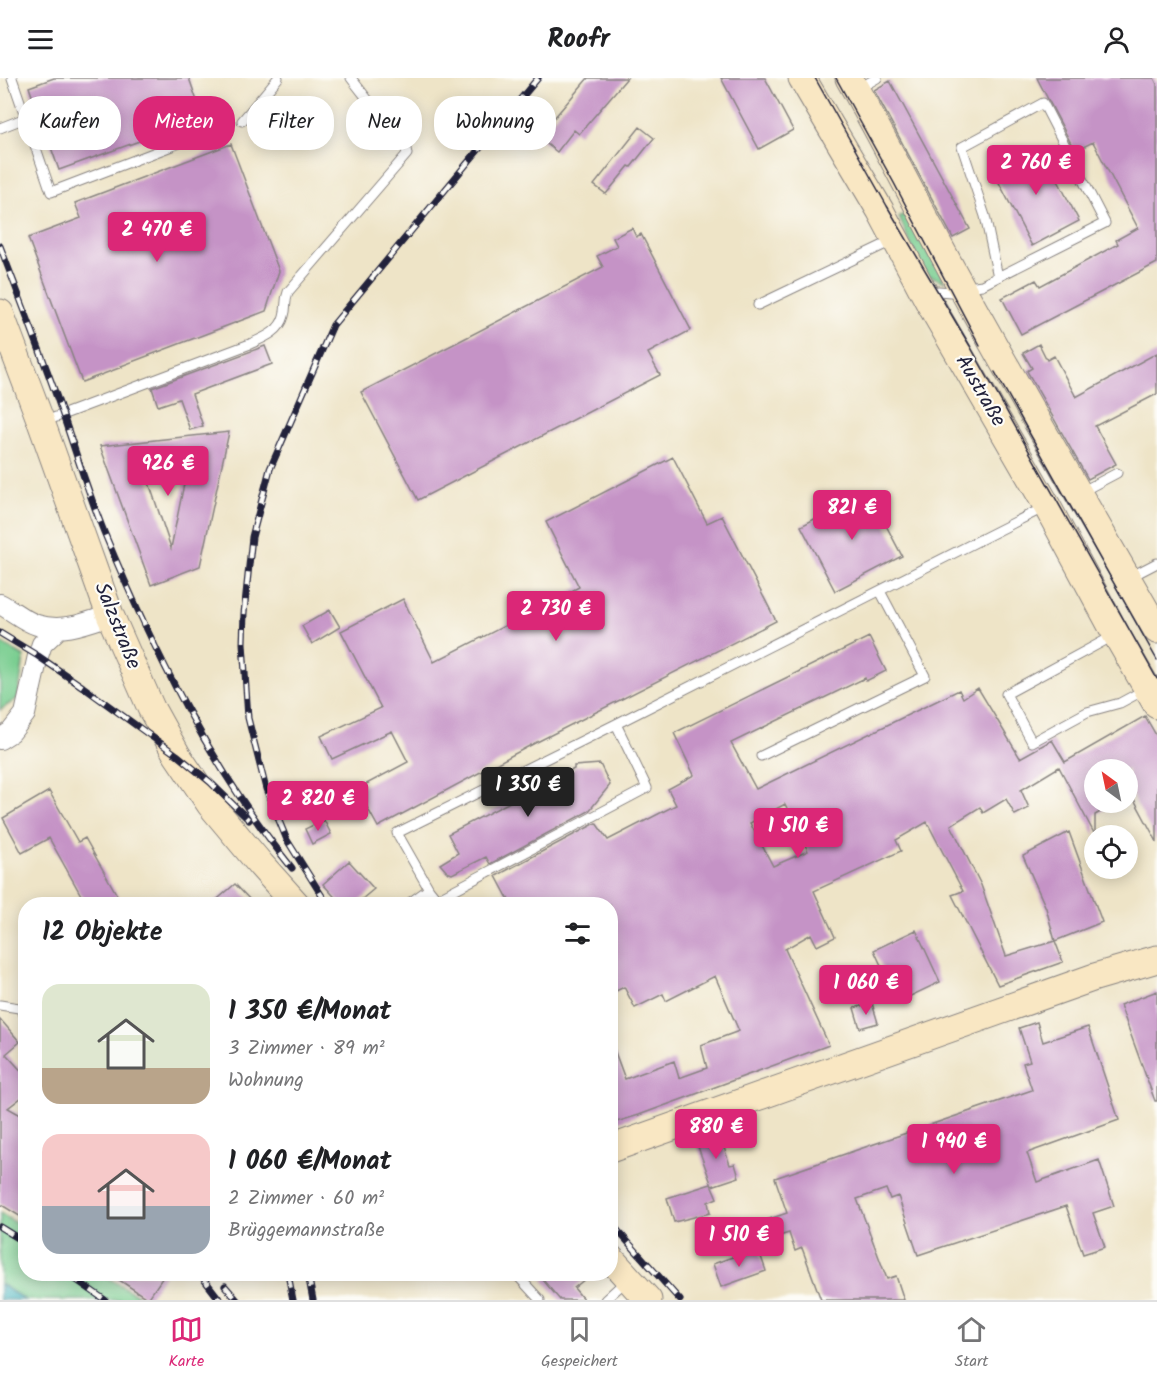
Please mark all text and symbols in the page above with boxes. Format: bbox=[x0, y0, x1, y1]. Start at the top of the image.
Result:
text: Roofr bbox=[547, 18, 610, 61]
icon: menu bbox=[24, 23, 57, 56]
icon: person bbox=[1100, 23, 1133, 56]
chip: Kaufen bbox=[18, 96, 121, 150]
chip: Mieten bbox=[133, 96, 235, 150]
chip: Filter bbox=[247, 96, 334, 150]
chip: Neu bbox=[346, 96, 422, 150]
chip: Wohnung bbox=[434, 96, 556, 150]
pin: 2 760 € bbox=[981, 145, 1091, 196]
text: 2 760 € bbox=[1001, 148, 1071, 180]
pin: 2 470 € bbox=[102, 212, 212, 263]
text: 2 470 € bbox=[122, 215, 192, 247]
street label: Austraße bbox=[946, 349, 1014, 434]
pin: 926 € bbox=[126, 446, 210, 497]
text: 926 € bbox=[142, 449, 195, 481]
pin: 821 € bbox=[810, 490, 894, 541]
text: 821 € bbox=[827, 493, 877, 525]
street label: Salzstraße bbox=[85, 578, 150, 675]
pin: 2 730 € bbox=[501, 591, 611, 642]
text: 2 730 € bbox=[521, 594, 591, 626]
north arrow bbox=[1084, 759, 1138, 813]
map controls bbox=[1084, 759, 1138, 879]
pin: 1 350 € bbox=[473, 767, 583, 818]
text: 1 350 € bbox=[495, 770, 561, 802]
pin: 2 820 € bbox=[263, 781, 373, 832]
text: 2 820 € bbox=[281, 784, 355, 816]
pin: 1 510 € bbox=[743, 808, 853, 859]
text: 1 510 € bbox=[768, 811, 828, 843]
button: locate bbox=[1084, 825, 1138, 879]
text: 12 Objekte bbox=[42, 912, 163, 954]
icon: filters bbox=[561, 917, 594, 950]
pin: 1 060 € bbox=[811, 965, 921, 1016]
text: 1 060 € bbox=[833, 968, 899, 1000]
text: 1 350 €/Monat bbox=[228, 991, 391, 1033]
icon: home bbox=[90, 1008, 162, 1080]
text: 3 Zimmer · 89 m² bbox=[228, 1033, 385, 1065]
text: Wohnung bbox=[228, 1065, 304, 1097]
pin: 880 € bbox=[674, 1109, 758, 1160]
text: 880 € bbox=[689, 1112, 743, 1144]
pin: 1 940 € bbox=[899, 1124, 1009, 1175]
text: 1 940 € bbox=[921, 1127, 987, 1159]
text: 1 060 €/Monat bbox=[228, 1141, 391, 1183]
icon: home bbox=[90, 1158, 162, 1230]
text: 2 Zimmer · 60 m² bbox=[228, 1183, 384, 1215]
text: Brüggemannstraße bbox=[228, 1215, 385, 1247]
pin: 1 510 € bbox=[684, 1217, 794, 1268]
text: 1 510 € bbox=[709, 1220, 769, 1252]
tab: Karte bbox=[168, 1313, 204, 1374]
tab: Gespeichert bbox=[541, 1313, 618, 1374]
tab: Start bbox=[955, 1313, 989, 1374]

